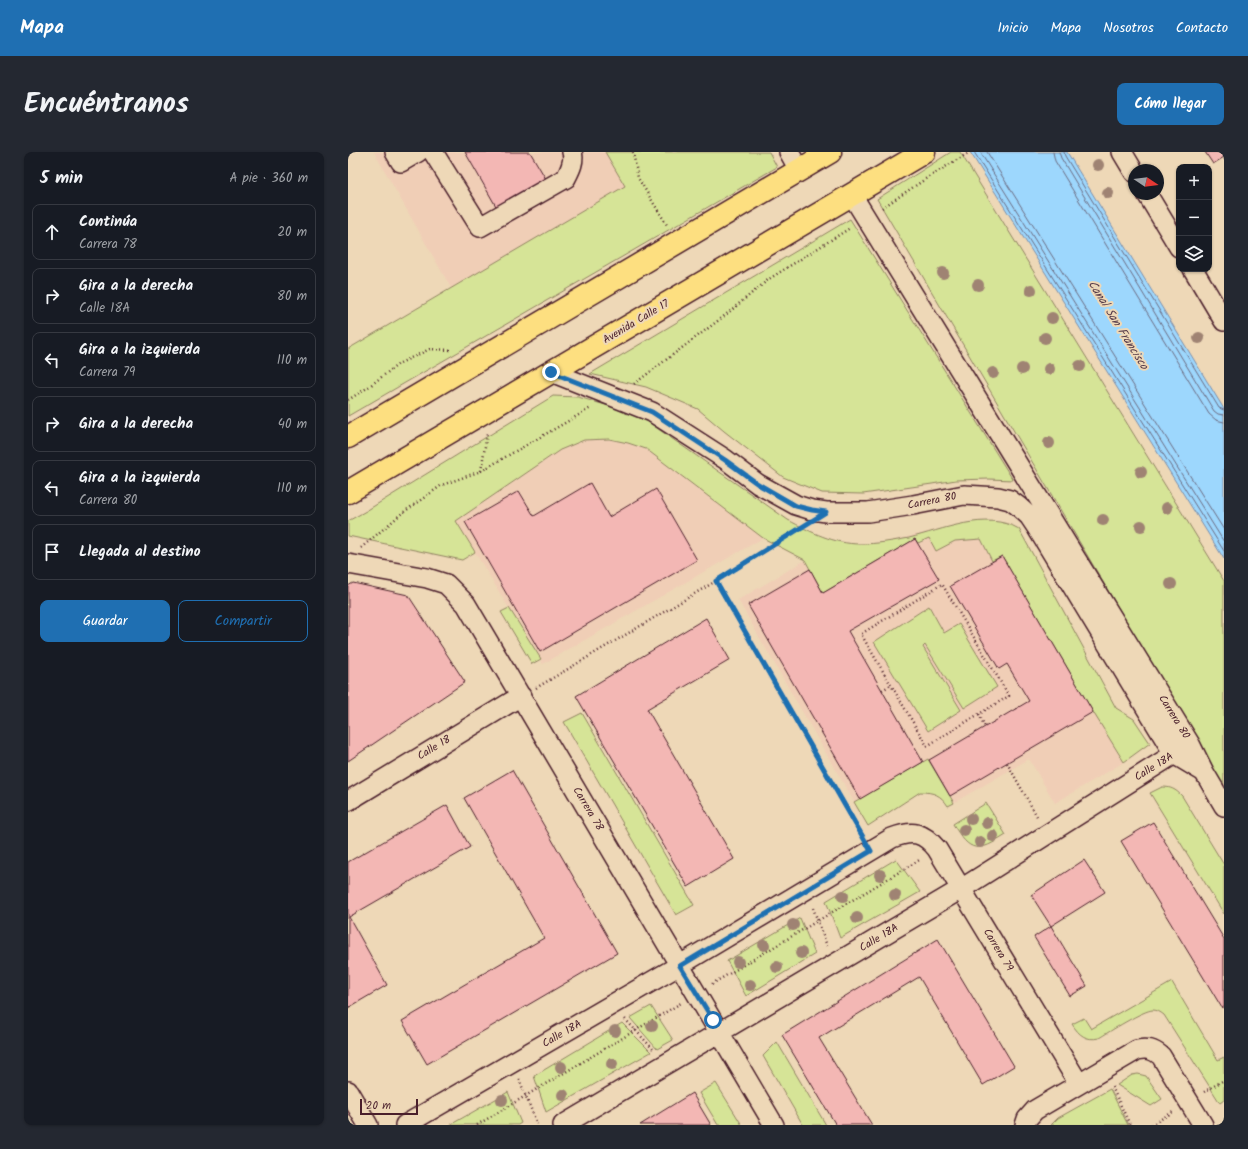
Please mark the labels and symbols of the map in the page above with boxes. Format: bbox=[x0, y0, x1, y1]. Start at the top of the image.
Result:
north arrow bbox=[1128, 164, 1164, 200]
water label: Canal San Francisco bbox=[1083, 277, 1154, 375]
street label: Avenida Calle 17 bbox=[599, 295, 674, 349]
route end bbox=[542, 363, 560, 381]
street label: Carrera 80 bbox=[906, 487, 958, 515]
street label: Carrera 80 bbox=[1153, 691, 1195, 743]
street label: Calle 18 bbox=[414, 731, 455, 765]
street label: Calle 18A bbox=[1131, 748, 1177, 786]
street label: Carrera 78 bbox=[568, 783, 608, 835]
street label: Calle 18A bbox=[856, 919, 902, 957]
street label: Carrera 79 bbox=[978, 925, 1018, 976]
route start bbox=[704, 1011, 722, 1029]
street label: Calle 18A bbox=[539, 1015, 586, 1053]
scale bar bbox=[360, 1097, 418, 1116]

